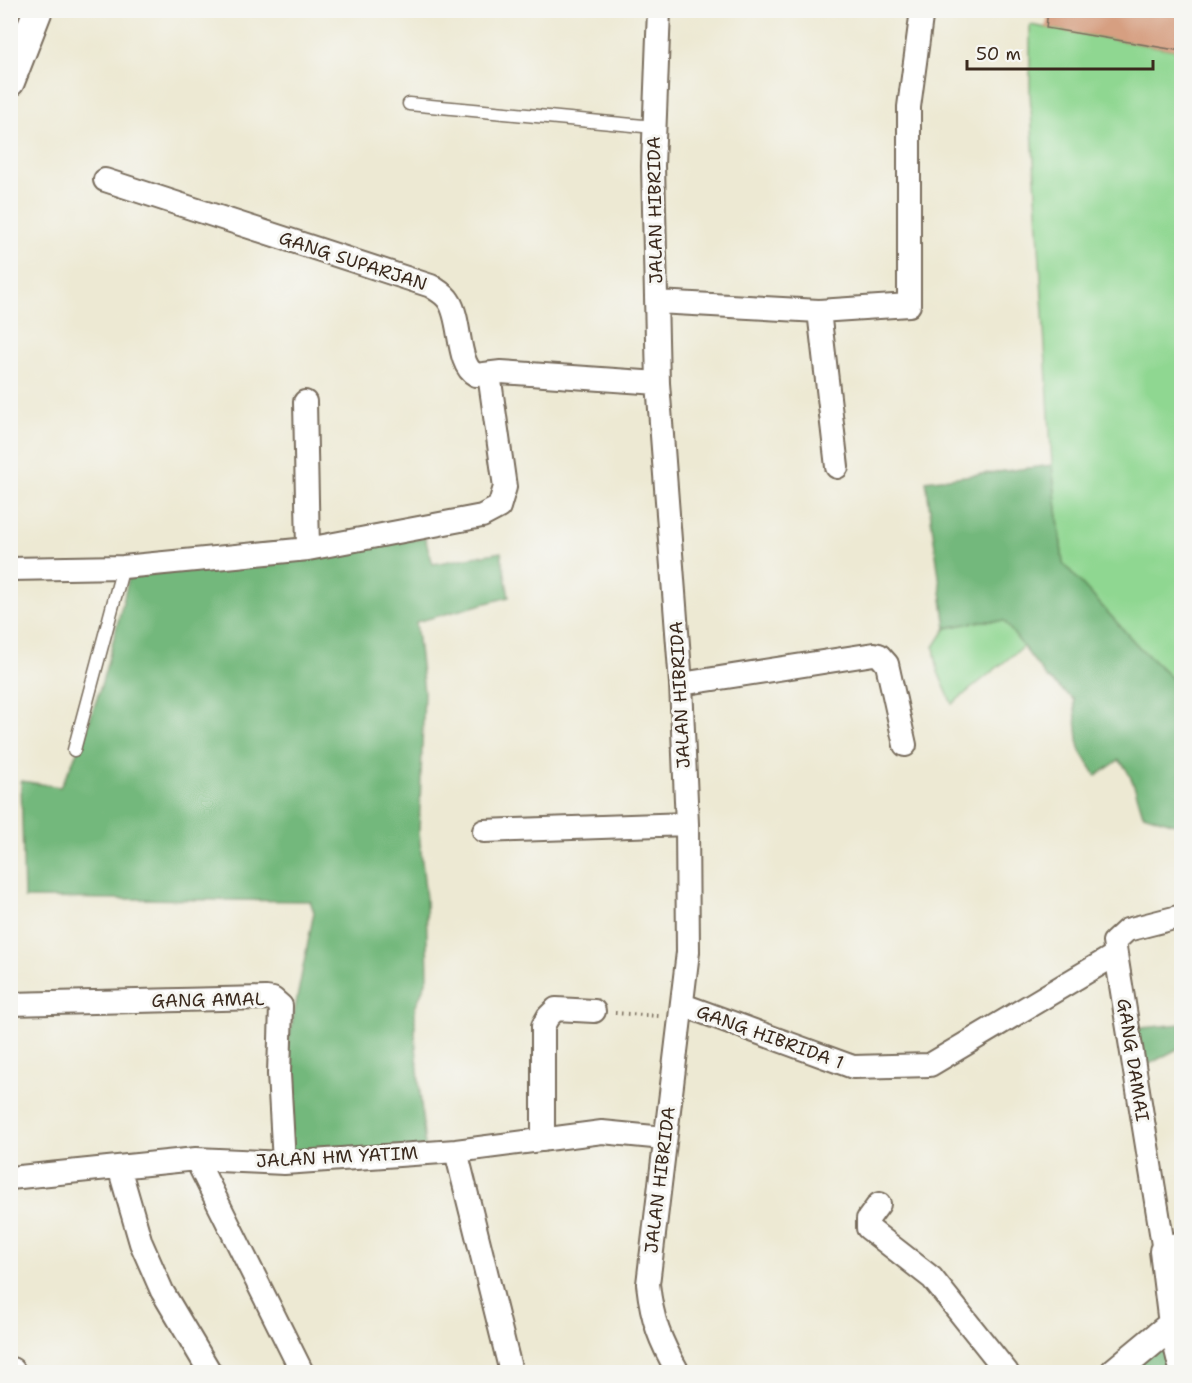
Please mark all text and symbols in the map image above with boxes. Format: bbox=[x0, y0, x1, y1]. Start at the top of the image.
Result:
scale bar bbox=[967, 33, 1153, 71]
text: 50 m bbox=[976, 42, 1021, 66]
street label: JALAN HIBRIDA bbox=[642, 136, 668, 284]
street label: GANG SUPARJAN bbox=[276, 226, 430, 296]
street label: JALAN HIBRIDA bbox=[664, 621, 696, 769]
street label: GANG AMAL bbox=[151, 987, 265, 1013]
street label: GANG DAMAI bbox=[1111, 997, 1155, 1123]
street label: GANG HIBRIDA 1 bbox=[693, 999, 847, 1075]
street label: JALAN HIBRIDA bbox=[639, 1105, 681, 1255]
street label: JALAN HM YATIM bbox=[255, 1141, 419, 1173]

